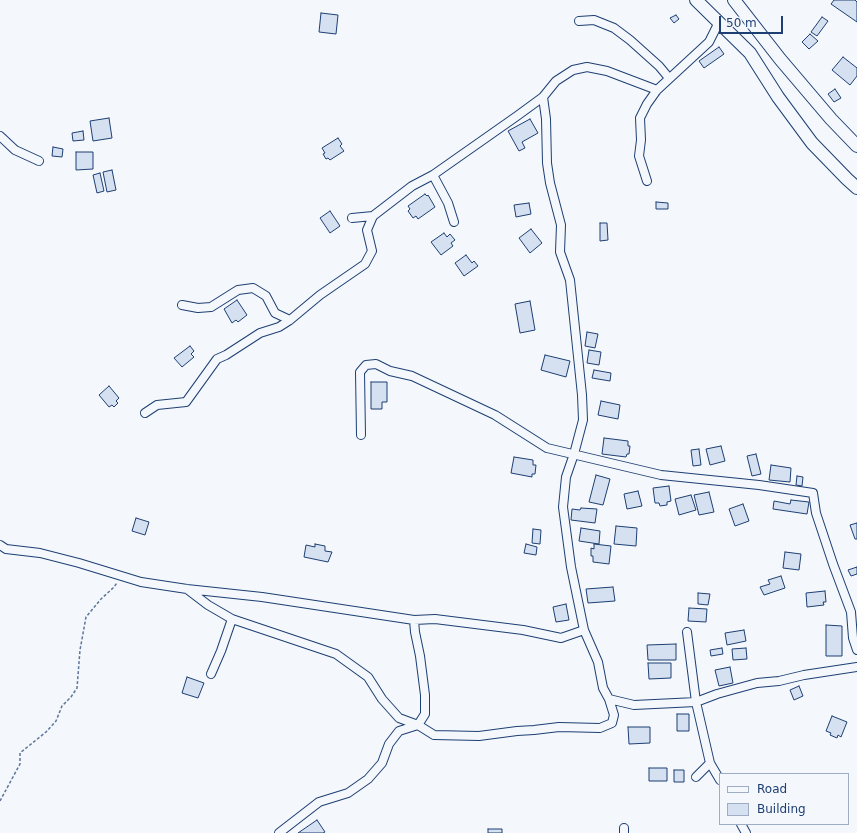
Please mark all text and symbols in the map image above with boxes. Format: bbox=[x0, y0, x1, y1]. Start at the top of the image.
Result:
scale bar bbox=[721, 8, 785, 34]
text: 50 m bbox=[726, 16, 757, 30]
legend bbox=[719, 773, 849, 825]
text: Road bbox=[757, 782, 787, 796]
text: Building bbox=[757, 802, 806, 816]

